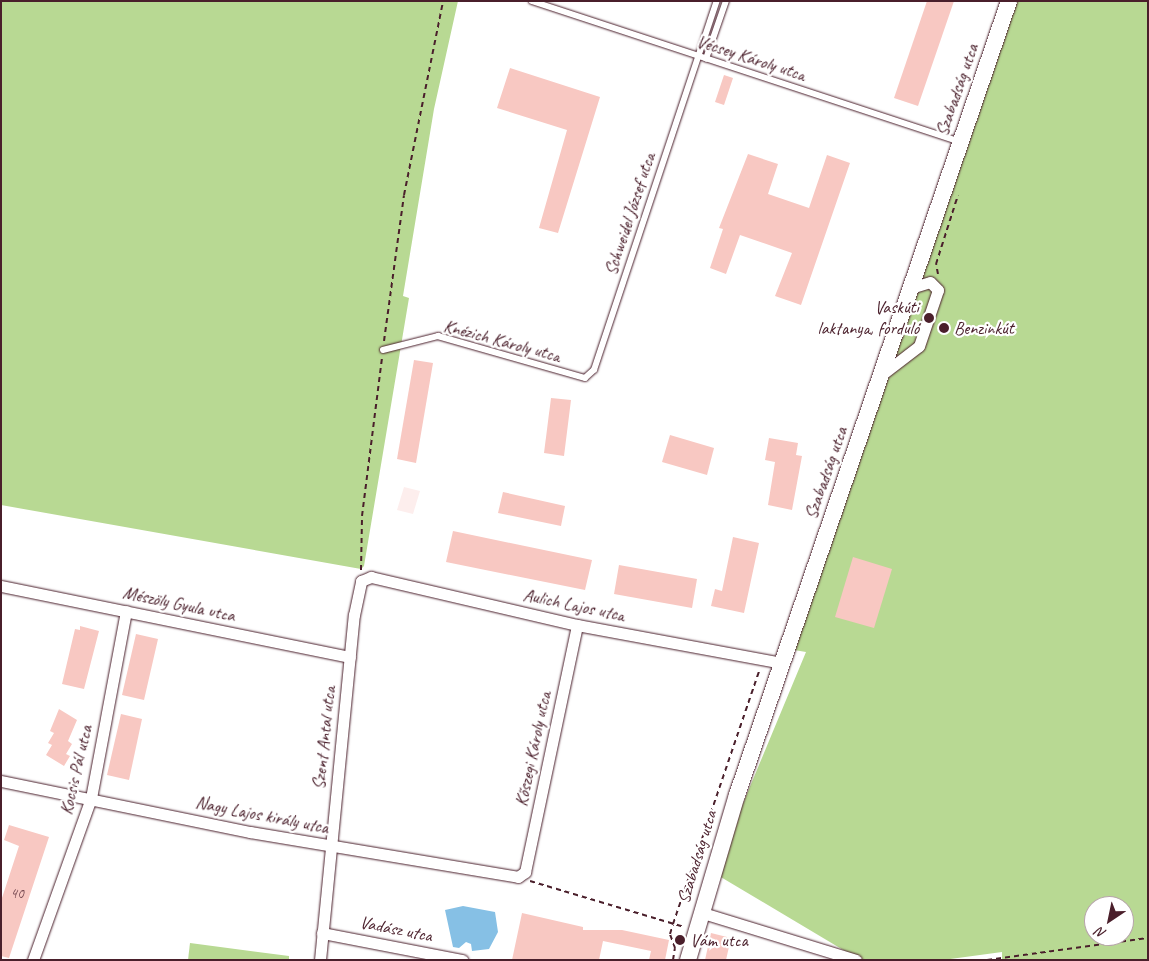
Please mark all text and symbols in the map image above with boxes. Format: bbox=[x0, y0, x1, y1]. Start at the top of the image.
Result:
street label: Vécsey Károly utca bbox=[694, 30, 808, 86]
street label: Szabadság utca bbox=[931, 41, 983, 139]
street label: Schweidel József utca bbox=[600, 150, 660, 278]
place label: Vaskúti laktanya, forduló bbox=[818, 297, 919, 340]
marker: Vaskúti laktanya, forduló bbox=[923, 312, 935, 324]
street label: Knézich Károly utca bbox=[441, 315, 563, 367]
place label: Benzinkút bbox=[954, 317, 1014, 339]
marker: Benzinkút bbox=[938, 322, 950, 334]
street label: Szabadság utca bbox=[800, 424, 852, 522]
street label: Mészöly Gyula utca bbox=[122, 582, 236, 626]
street label: Aulich Lajos utca bbox=[521, 584, 627, 626]
street label: Szent Antal utca bbox=[308, 685, 340, 791]
street label: Kőszegi Károly utca bbox=[510, 690, 556, 808]
street label: Kocsis Pál utca bbox=[55, 723, 97, 817]
street label: Nagy Lajos király utca bbox=[193, 791, 331, 839]
street label: Szabadság utca bbox=[673, 808, 721, 906]
house number: 40 bbox=[10, 885, 24, 903]
north arrow bbox=[1084, 896, 1134, 946]
street label: Vadász utca bbox=[358, 911, 434, 947]
text: N bbox=[1093, 924, 1109, 942]
place label: Vám utca bbox=[690, 929, 747, 951]
marker: Vám utca bbox=[674, 934, 686, 946]

